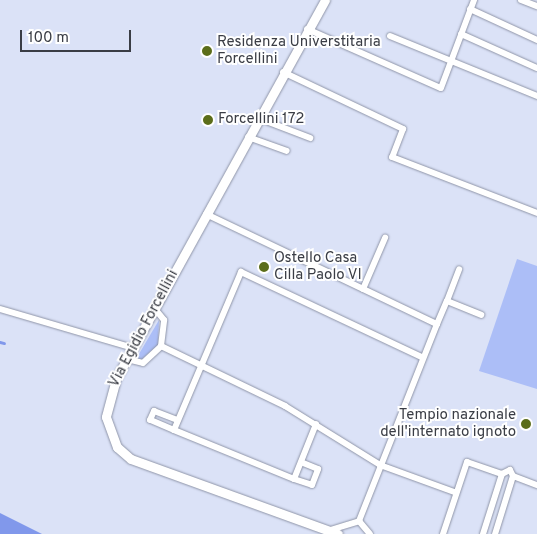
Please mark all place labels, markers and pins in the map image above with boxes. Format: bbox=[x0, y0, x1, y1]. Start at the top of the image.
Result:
place label: Residenza Universtitaria Forcellini bbox=[217, 33, 381, 68]
marker: Residenza Universtitaria Forcellini bbox=[201, 45, 213, 57]
place label: Forcellini 172 bbox=[218, 111, 304, 129]
marker: Forcellini 172 bbox=[202, 114, 214, 126]
place label: Ostello Casa Cilla Paolo VI bbox=[274, 249, 362, 284]
marker: Ostello Casa Cilla Paolo VI bbox=[258, 261, 270, 273]
place label: Tempio nazionale dell'internato ignoto bbox=[380, 406, 516, 441]
marker: Tempio nazionale dell'internato ignoto bbox=[520, 418, 532, 430]

